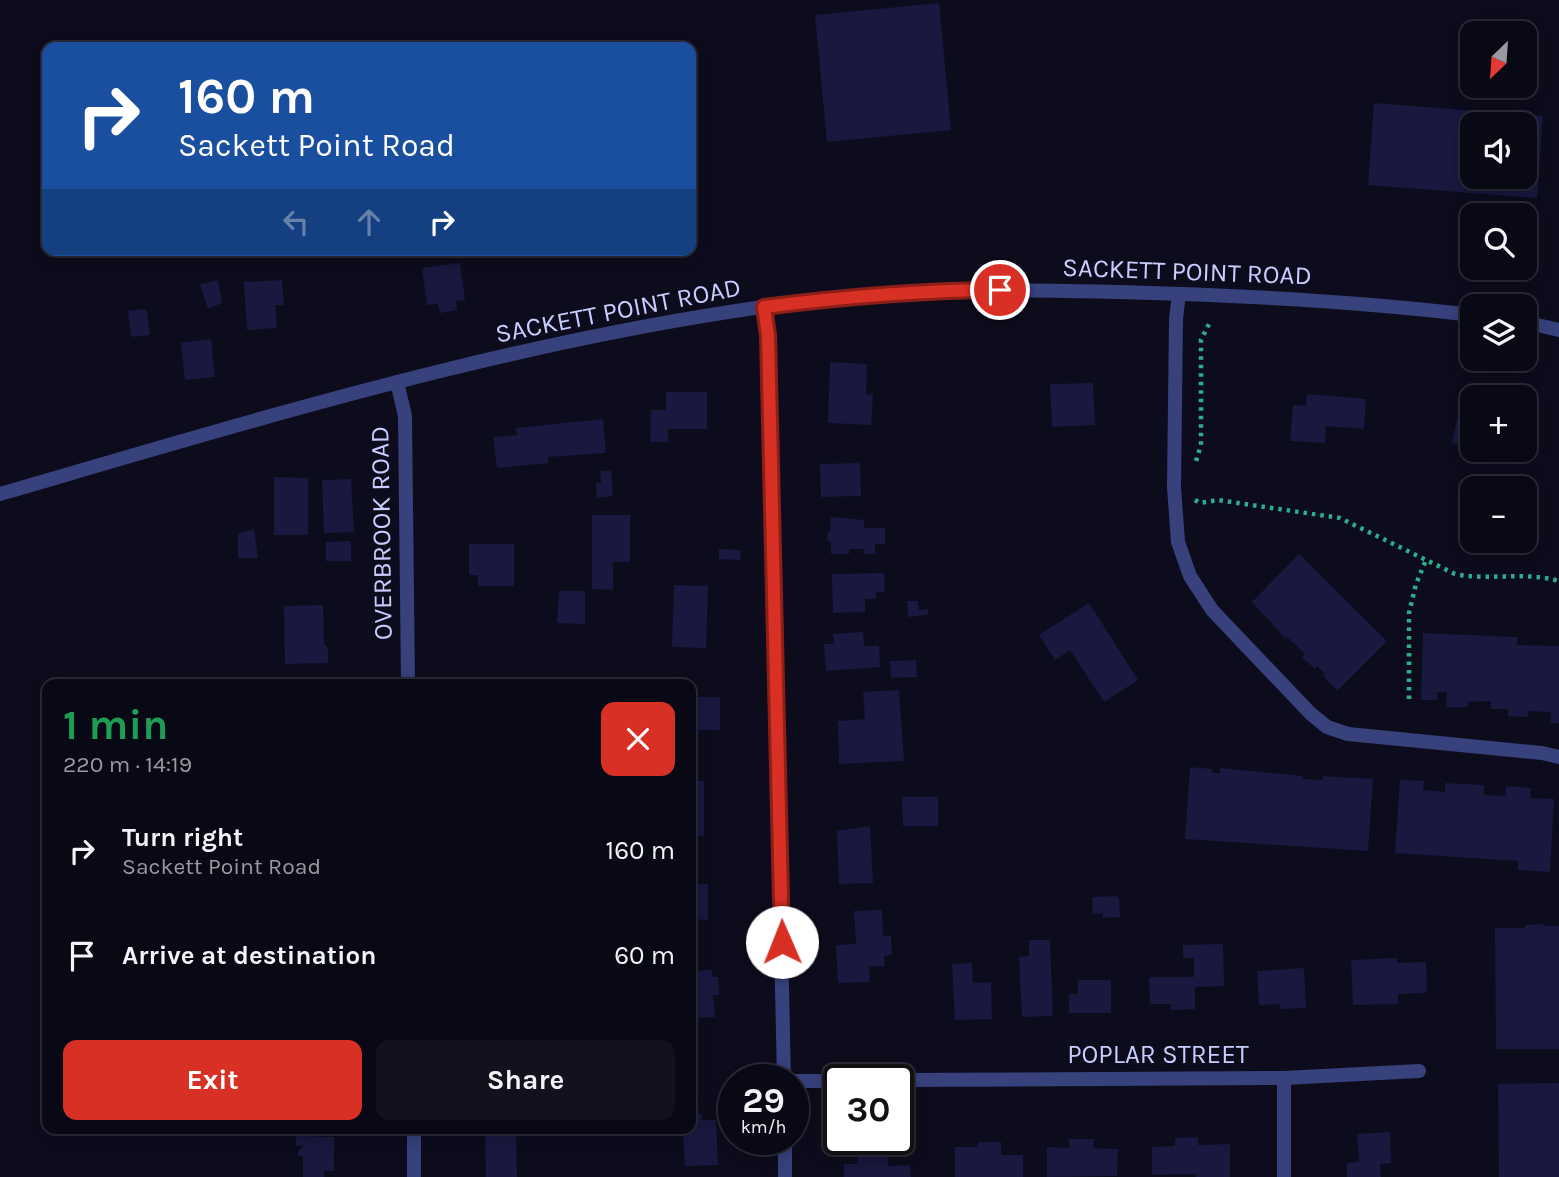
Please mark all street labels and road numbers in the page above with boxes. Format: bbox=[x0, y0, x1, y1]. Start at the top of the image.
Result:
street label: SACKETT POINT ROAD bbox=[1062, 252, 1312, 291]
street label: SACKETT POINT ROAD bbox=[493, 271, 743, 350]
street label: OVERBROOK ROAD bbox=[364, 426, 399, 640]
street label: POPLAR STREET bbox=[1067, 1039, 1249, 1070]

